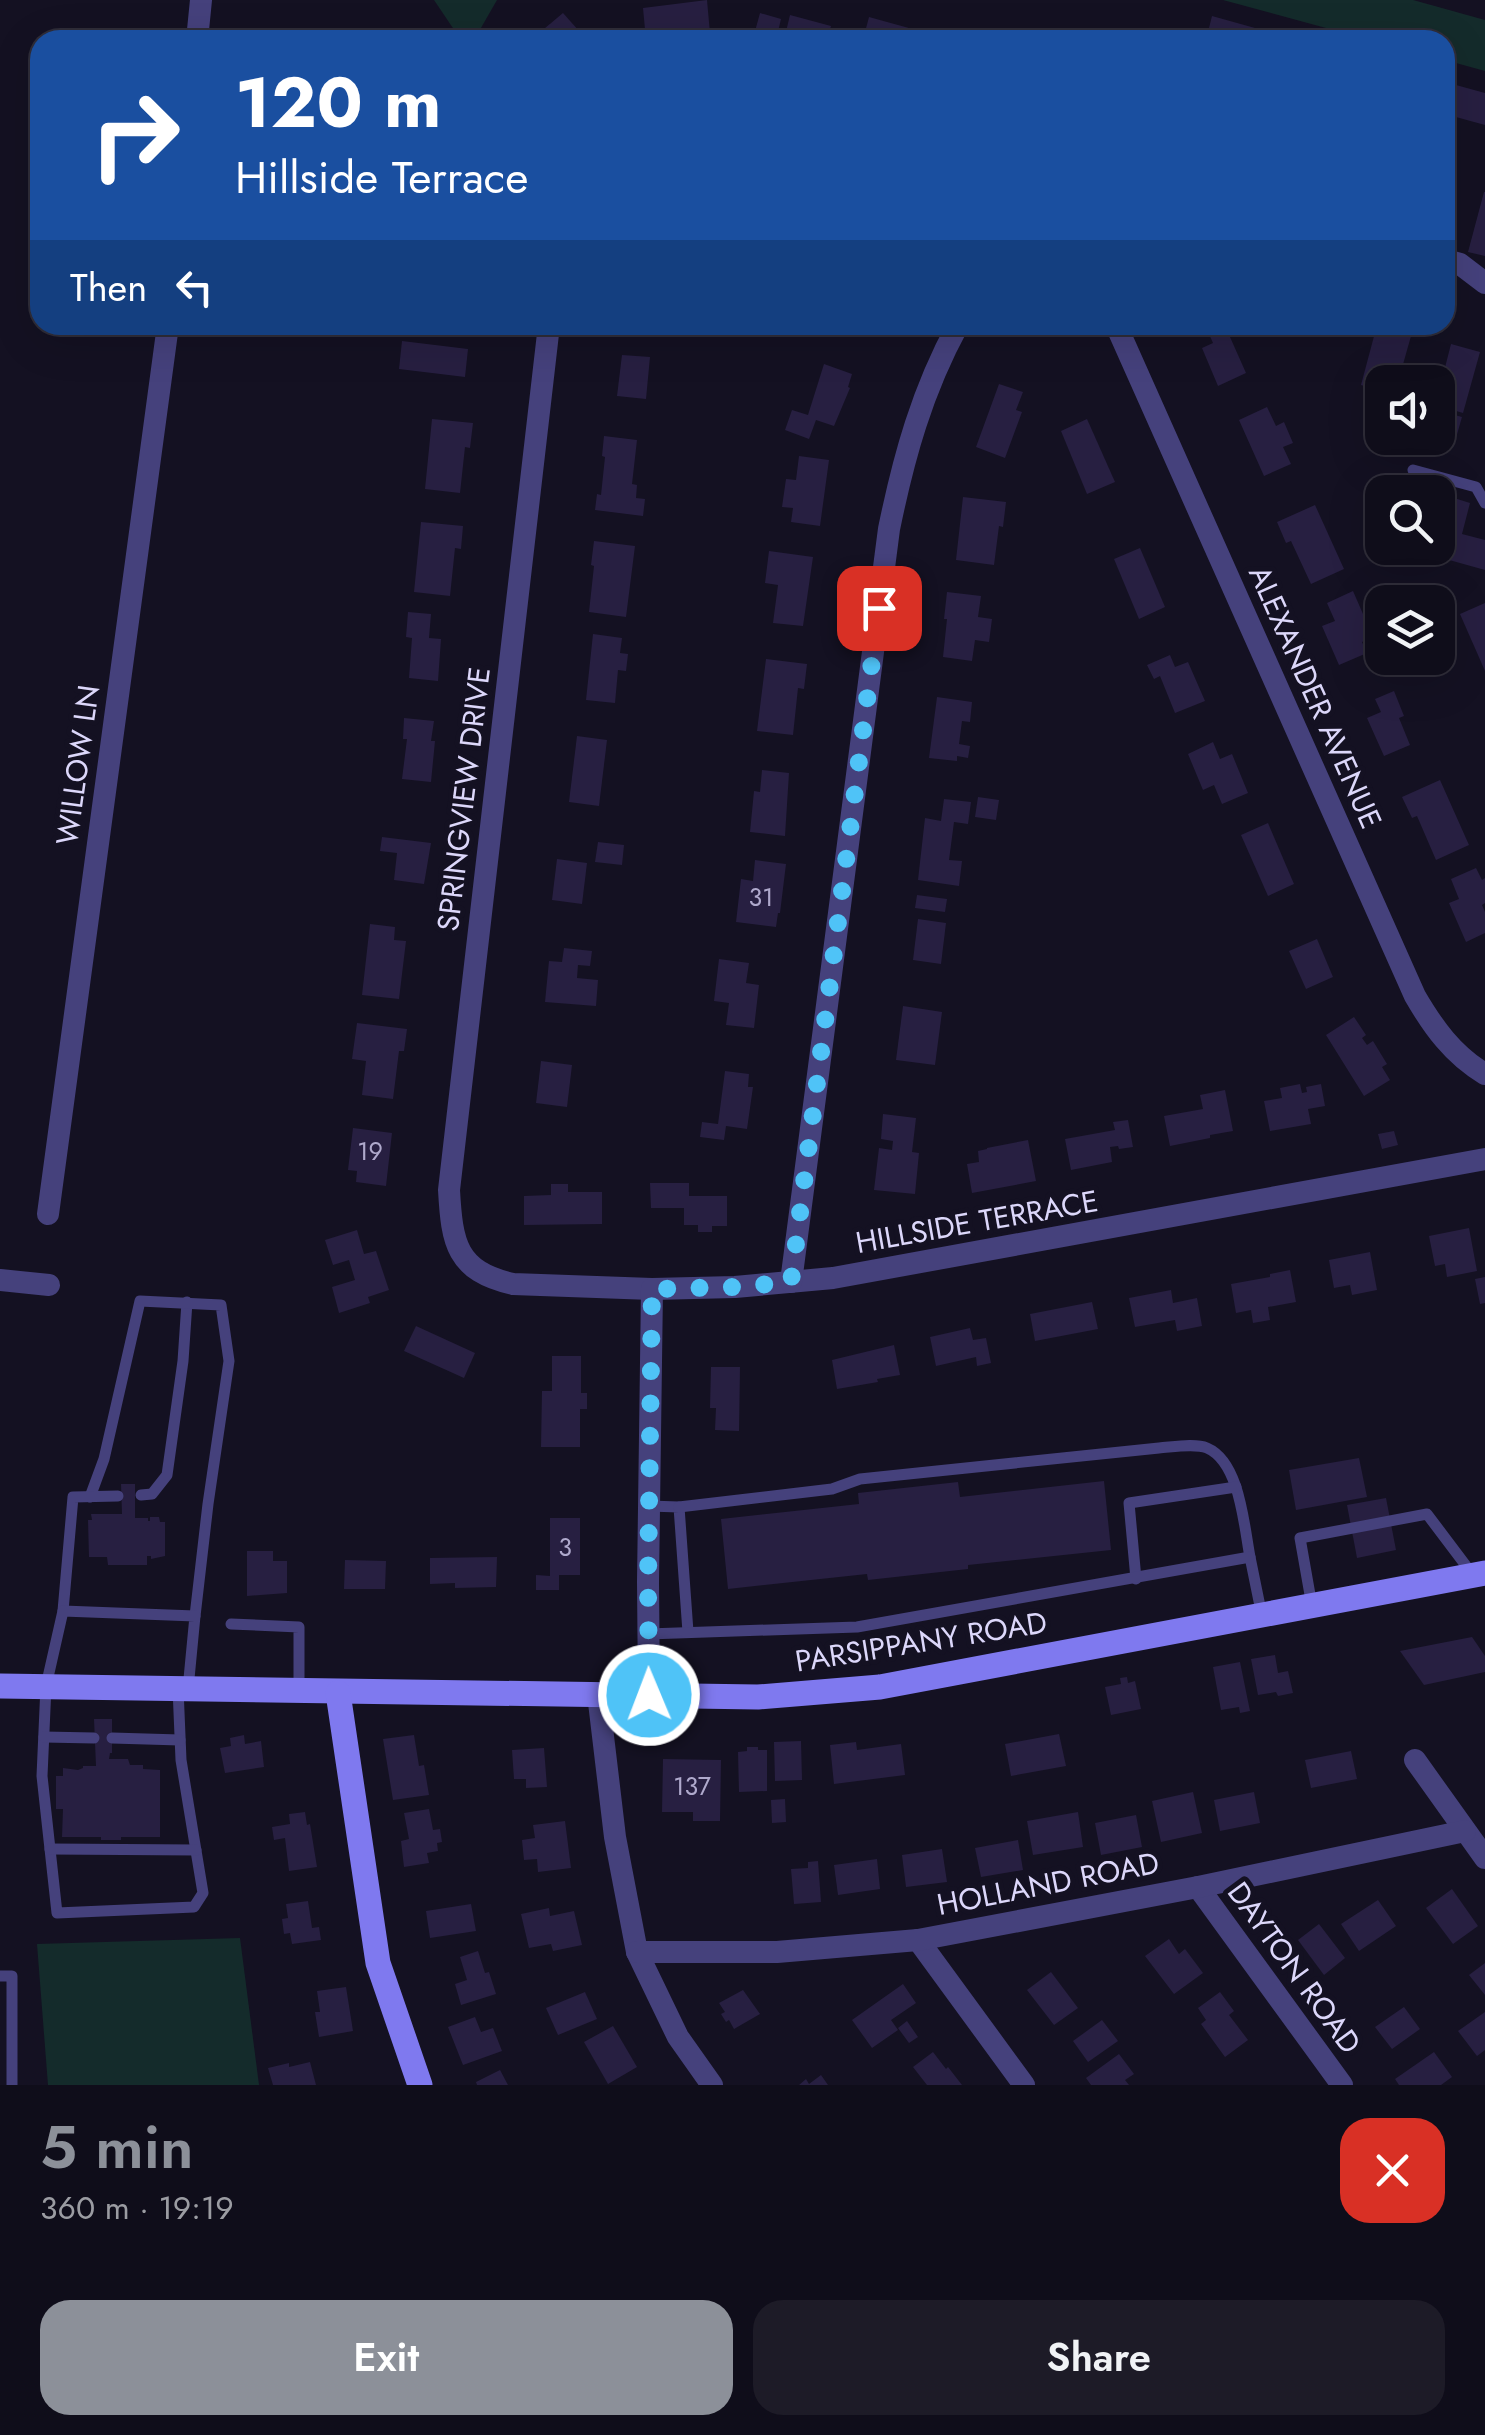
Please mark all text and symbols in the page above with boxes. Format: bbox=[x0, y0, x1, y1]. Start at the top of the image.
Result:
text: 120 m bbox=[235, 52, 441, 153]
icon: right bbox=[70, 70, 200, 200]
text: Hillside Terrace bbox=[235, 145, 529, 210]
text: Then bbox=[70, 260, 147, 315]
icon: left bbox=[167, 260, 222, 315]
map controls bbox=[1365, 365, 1455, 675]
button: sound bbox=[1365, 365, 1455, 455]
button: search bbox=[1365, 475, 1455, 565]
street label: ALEXANDER AVENUE bbox=[1238, 558, 1393, 835]
pin bbox=[837, 566, 922, 651]
icon: arrive bbox=[852, 581, 907, 636]
button: layers bbox=[1365, 585, 1455, 675]
street label: SPRINGVIEW DRIVE bbox=[426, 664, 501, 933]
street label: WILLOW LN bbox=[45, 682, 110, 848]
house number: 31 bbox=[749, 879, 773, 915]
house number: 19 bbox=[357, 1133, 383, 1169]
street label: HILLSIDE TERRACE bbox=[852, 1179, 1102, 1264]
house number: 3 bbox=[558, 1529, 572, 1565]
street label: PARSIPPANY ROAD bbox=[792, 1600, 1050, 1683]
position arrow bbox=[597, 1643, 701, 1747]
house number: 137 bbox=[673, 1768, 711, 1804]
street label: HOLLAND ROAD bbox=[933, 1841, 1163, 1926]
street label: DAYTON ROAD bbox=[1217, 1873, 1371, 2063]
text: 5 min bbox=[40, 2104, 193, 2191]
button: close bbox=[1340, 2118, 1445, 2223]
text: 360 m · 19:19 bbox=[40, 2185, 234, 2231]
button: Exit bbox=[40, 2300, 733, 2415]
button: Share bbox=[753, 2300, 1445, 2415]

